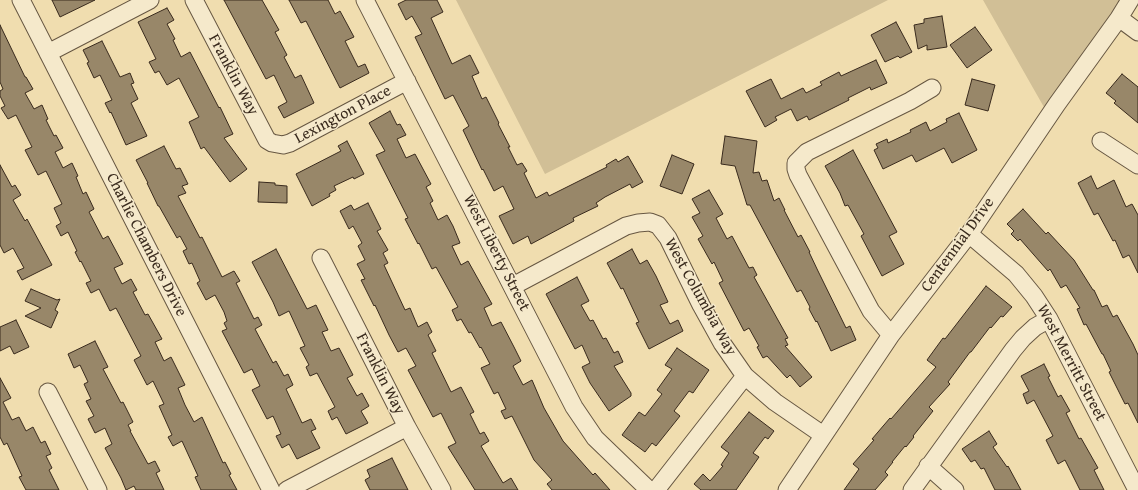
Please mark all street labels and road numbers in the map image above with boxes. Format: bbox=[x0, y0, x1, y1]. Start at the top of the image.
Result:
street label: Franklin Way bbox=[204, 31, 262, 119]
street label: Lexington Place bbox=[292, 82, 394, 148]
street label: Charlie Chambers Drive bbox=[102, 170, 190, 320]
street label: West Liberty Street bbox=[458, 191, 534, 315]
street label: Centennial Drive bbox=[917, 194, 999, 296]
street label: West Columbia Way bbox=[660, 235, 740, 359]
street label: West Merritt Street bbox=[1032, 301, 1110, 425]
street label: Franklin Way bbox=[351, 330, 409, 418]

